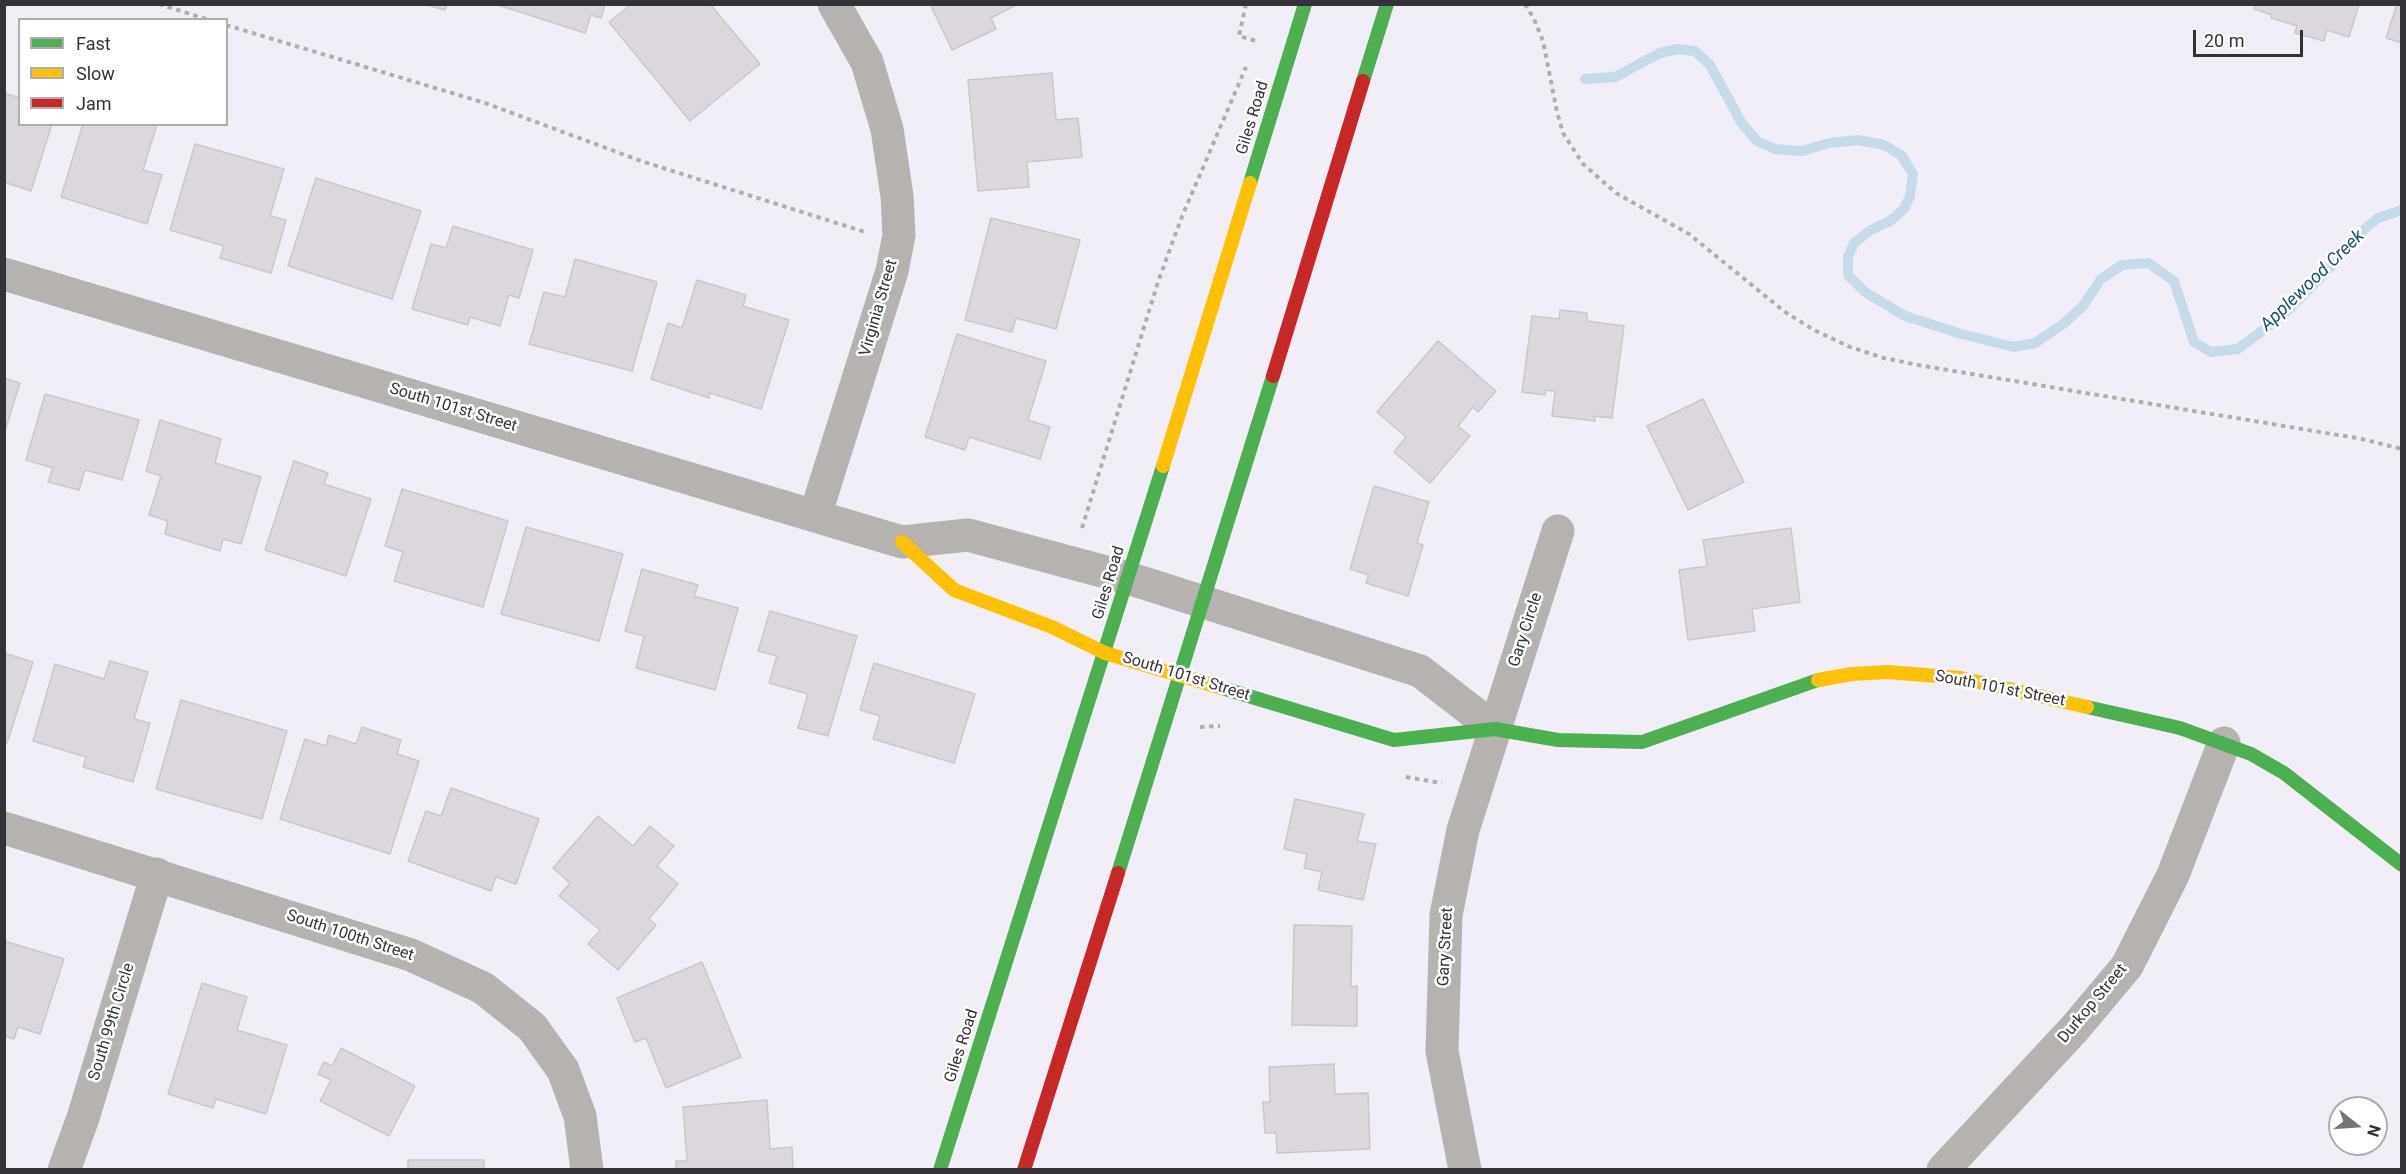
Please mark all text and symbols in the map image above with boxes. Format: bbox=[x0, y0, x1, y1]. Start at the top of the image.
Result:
legend bbox=[18, 18, 228, 126]
scale bar bbox=[2196, 18, 2306, 56]
text: 20 m bbox=[2204, 30, 2244, 51]
text: Fast bbox=[76, 33, 111, 54]
text: Slow bbox=[76, 63, 115, 84]
street label: Giles Road bbox=[1233, 79, 1273, 157]
text: Jam bbox=[76, 93, 112, 114]
water label: Applewood Creek bbox=[2256, 226, 2370, 336]
street label: Virginia Street bbox=[856, 257, 902, 359]
street label: South 101st Street bbox=[387, 380, 519, 436]
street label: Giles Road bbox=[1089, 544, 1129, 622]
street label: Gary Circle bbox=[1505, 590, 1547, 670]
street label: South 101st Street bbox=[1120, 649, 1252, 705]
street label: South 101st Street bbox=[1933, 667, 2067, 711]
street label: South 100th Street bbox=[284, 906, 416, 966]
street label: Gary Street bbox=[1434, 907, 1458, 987]
street label: South 99th Circle bbox=[85, 961, 139, 1083]
street label: Durkop Street bbox=[2054, 961, 2132, 1047]
street label: Giles Road bbox=[941, 1007, 983, 1085]
north arrow bbox=[2328, 1096, 2388, 1156]
text: N bbox=[2363, 1123, 2385, 1139]

